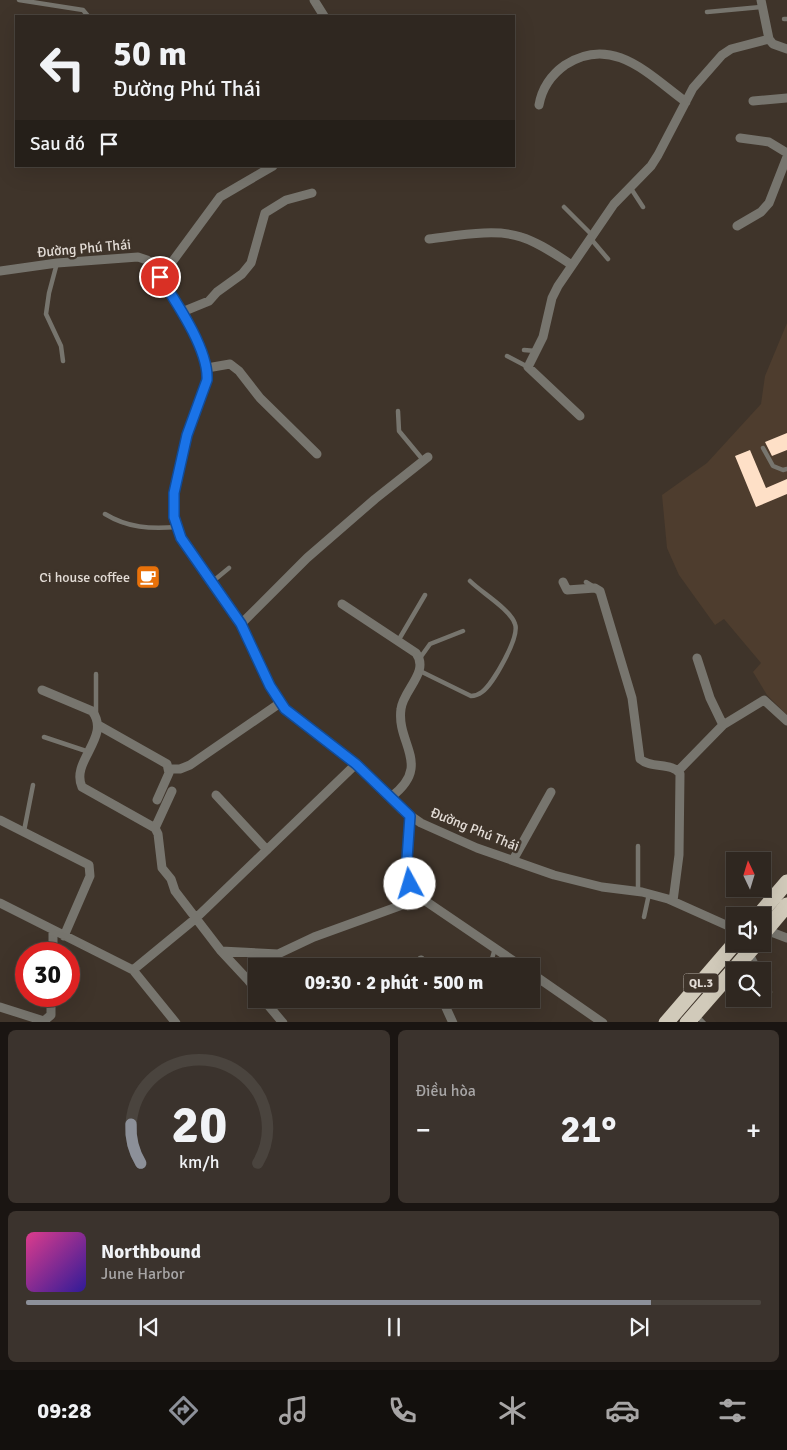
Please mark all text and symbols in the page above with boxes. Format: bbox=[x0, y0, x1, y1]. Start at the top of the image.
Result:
text: 50 m bbox=[113, 32, 187, 75]
icon: left bbox=[30, 35, 95, 100]
text: Đường Phú Thái bbox=[113, 75, 261, 102]
icon: arrive bbox=[95, 130, 123, 158]
text: Sau đó bbox=[30, 132, 85, 156]
street label: Đường Phú Thái bbox=[36, 236, 132, 261]
pin bbox=[139, 256, 181, 298]
icon: arrive bbox=[146, 263, 174, 291]
cafe icon: Ci house coffee bbox=[135, 564, 161, 590]
place label: Ci house coffee bbox=[39, 569, 130, 586]
street label: Đường Phú Thái bbox=[428, 804, 522, 855]
north arrow bbox=[726, 852, 771, 898]
map controls bbox=[726, 852, 771, 1007]
position arrow bbox=[383, 857, 435, 909]
button: sound bbox=[726, 907, 771, 952]
speed limit sign: 30 bbox=[15, 942, 80, 1007]
button: search bbox=[726, 962, 771, 1007]
text: 09:30 · 2 phút · 500 m bbox=[305, 971, 483, 995]
road number: QL.3 bbox=[684, 974, 718, 992]
text: Điều hòa bbox=[416, 1081, 476, 1101]
text: 20 bbox=[171, 1093, 227, 1157]
text: 21° bbox=[560, 1106, 616, 1153]
text: − bbox=[416, 1113, 431, 1147]
text: + bbox=[746, 1113, 761, 1147]
text: km/h bbox=[179, 1151, 219, 1173]
text: Northbound bbox=[101, 1240, 201, 1264]
text: June Harbor bbox=[101, 1264, 185, 1284]
icon: previous bbox=[135, 1313, 163, 1341]
icon: pause bbox=[380, 1313, 408, 1341]
icon: next bbox=[625, 1313, 653, 1341]
icon: directions bbox=[166, 1393, 201, 1428]
icon: music bbox=[276, 1393, 311, 1428]
icon: phone bbox=[385, 1393, 420, 1428]
icon: climate bbox=[495, 1393, 530, 1428]
icon: car bbox=[605, 1393, 640, 1428]
icon: filters bbox=[715, 1393, 750, 1428]
text: 09:28 bbox=[37, 1397, 91, 1424]

